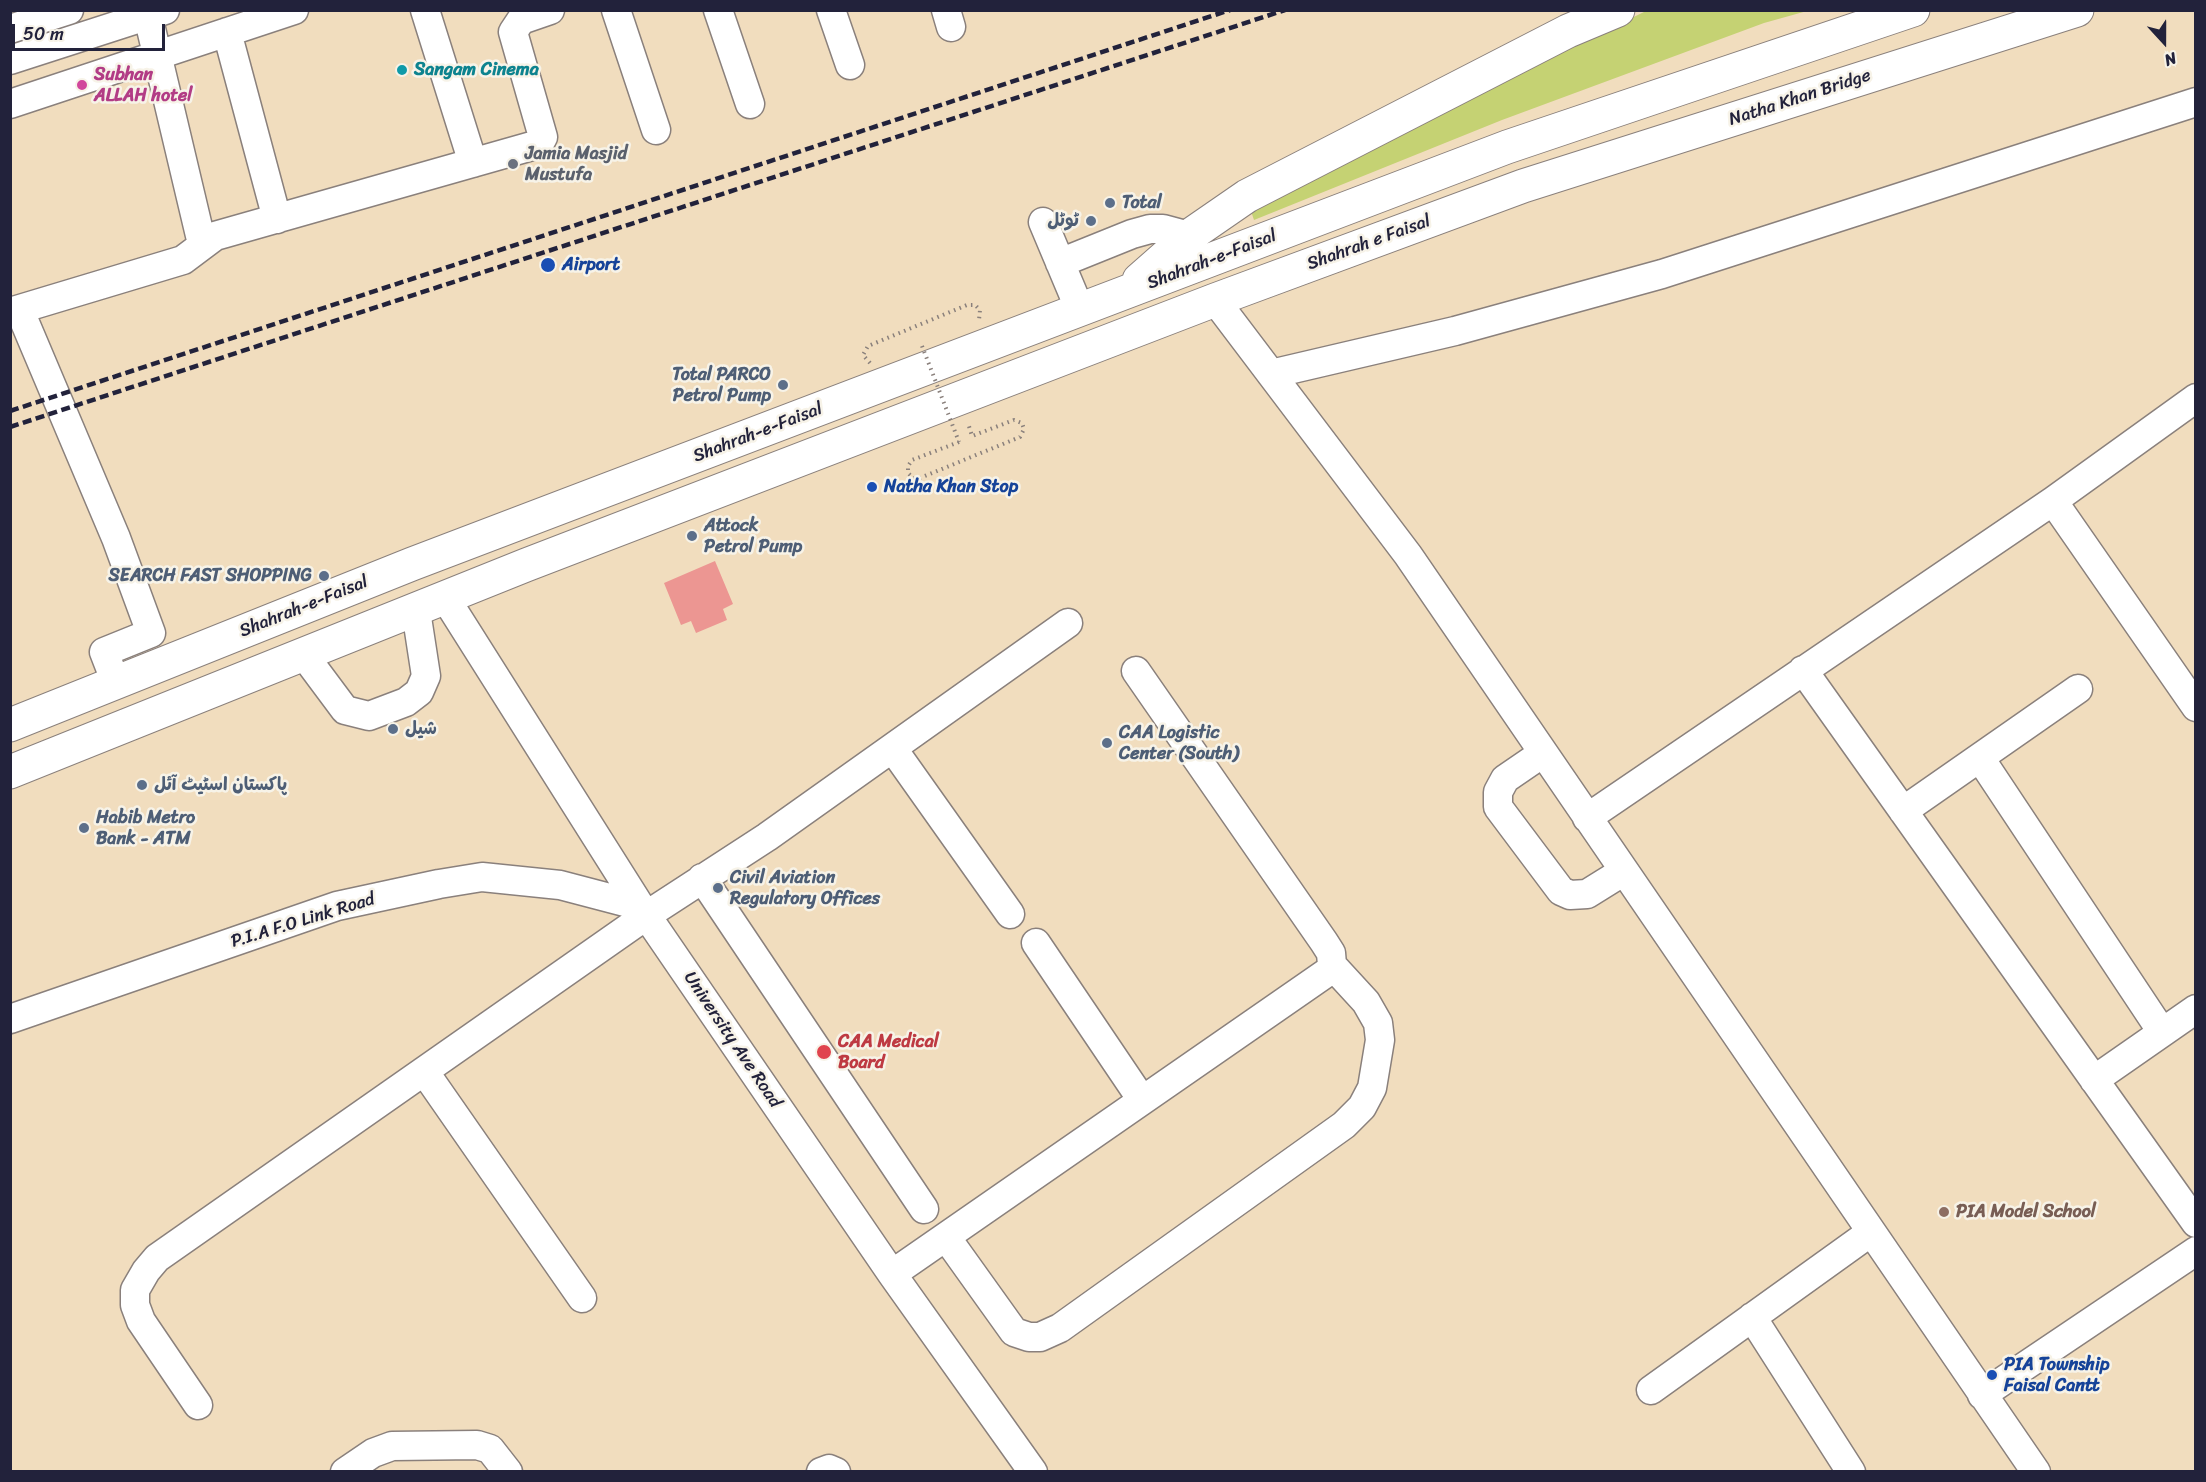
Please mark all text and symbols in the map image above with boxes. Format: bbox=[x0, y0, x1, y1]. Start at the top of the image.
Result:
scale bar bbox=[15, 12, 168, 50]
north arrow bbox=[2134, 12, 2194, 72]
text: 50 m bbox=[23, 18, 64, 50]
text: N bbox=[2160, 44, 2181, 75]
place label: Sangam Cinema bbox=[414, 59, 539, 81]
marker: Sangam Cinema bbox=[395, 63, 409, 77]
place label: Subhan ALLAH hotel bbox=[94, 64, 192, 106]
street label: Natha Khan Bridge bbox=[1726, 65, 1874, 131]
marker: Subhan ALLAH hotel bbox=[75, 78, 89, 92]
place label: Jamia Masjid Mustufa bbox=[525, 143, 627, 186]
marker: Jamia Masjid Mustufa bbox=[506, 157, 520, 171]
place label: Total bbox=[1122, 192, 1162, 214]
marker: Total bbox=[1103, 196, 1117, 210]
place label: ٹوٹل bbox=[1047, 210, 1079, 232]
street label: Shahrah e Faisal bbox=[1304, 211, 1434, 275]
marker: ٹوٹل bbox=[1084, 214, 1098, 228]
street label: Shahrah-e-Faisal bbox=[1144, 225, 1280, 295]
place label: Airport bbox=[562, 254, 620, 276]
marker: Airport bbox=[539, 256, 557, 274]
place label: Total PARCO Petrol Pump bbox=[672, 364, 771, 406]
marker: Total PARCO Petrol Pump bbox=[776, 378, 790, 392]
street label: Shahrah-e-Faisal bbox=[690, 398, 826, 468]
place label: Natha Khan Stop bbox=[884, 476, 1018, 498]
marker: Natha Khan Stop bbox=[865, 480, 879, 494]
place label: Attock Petrol Pump bbox=[704, 515, 802, 558]
marker: Attock Petrol Pump bbox=[685, 529, 699, 543]
place label: SEARCH FAST SHOPPING bbox=[108, 565, 312, 587]
marker: SEARCH FAST SHOPPING bbox=[317, 569, 331, 583]
street label: Shahrah-e-Faisal bbox=[237, 571, 371, 643]
place label: شیل bbox=[405, 718, 437, 740]
marker: شیل bbox=[386, 722, 400, 736]
place label: CAA Logistic Center (South) bbox=[1119, 722, 1239, 764]
marker: CAA Logistic Center (South) bbox=[1100, 736, 1114, 750]
place label: پاکستان اسٹیٹ آئل bbox=[154, 774, 287, 796]
marker: پاکستان اسٹیٹ آئل bbox=[135, 778, 149, 792]
place label: Habib Metro Bank - ATM bbox=[96, 807, 195, 850]
marker: Habib Metro Bank - ATM bbox=[77, 821, 91, 835]
place label: Civil Aviation Regulatory Offices bbox=[730, 867, 880, 910]
marker: Civil Aviation Regulatory Offices bbox=[711, 881, 725, 895]
street label: P.I.A F.O Link Road bbox=[229, 889, 377, 953]
street label: University Ave Road bbox=[679, 968, 785, 1112]
place label: CAA Medical Board bbox=[838, 1031, 939, 1074]
marker: CAA Medical Board bbox=[815, 1043, 833, 1061]
place label: PIA Model School bbox=[1956, 1201, 2096, 1223]
marker: PIA Model School bbox=[1937, 1205, 1951, 1219]
place label: PIA Township Faisal Cantt bbox=[2004, 1354, 2109, 1396]
marker: PIA Township Faisal Cantt bbox=[1985, 1368, 1999, 1382]

